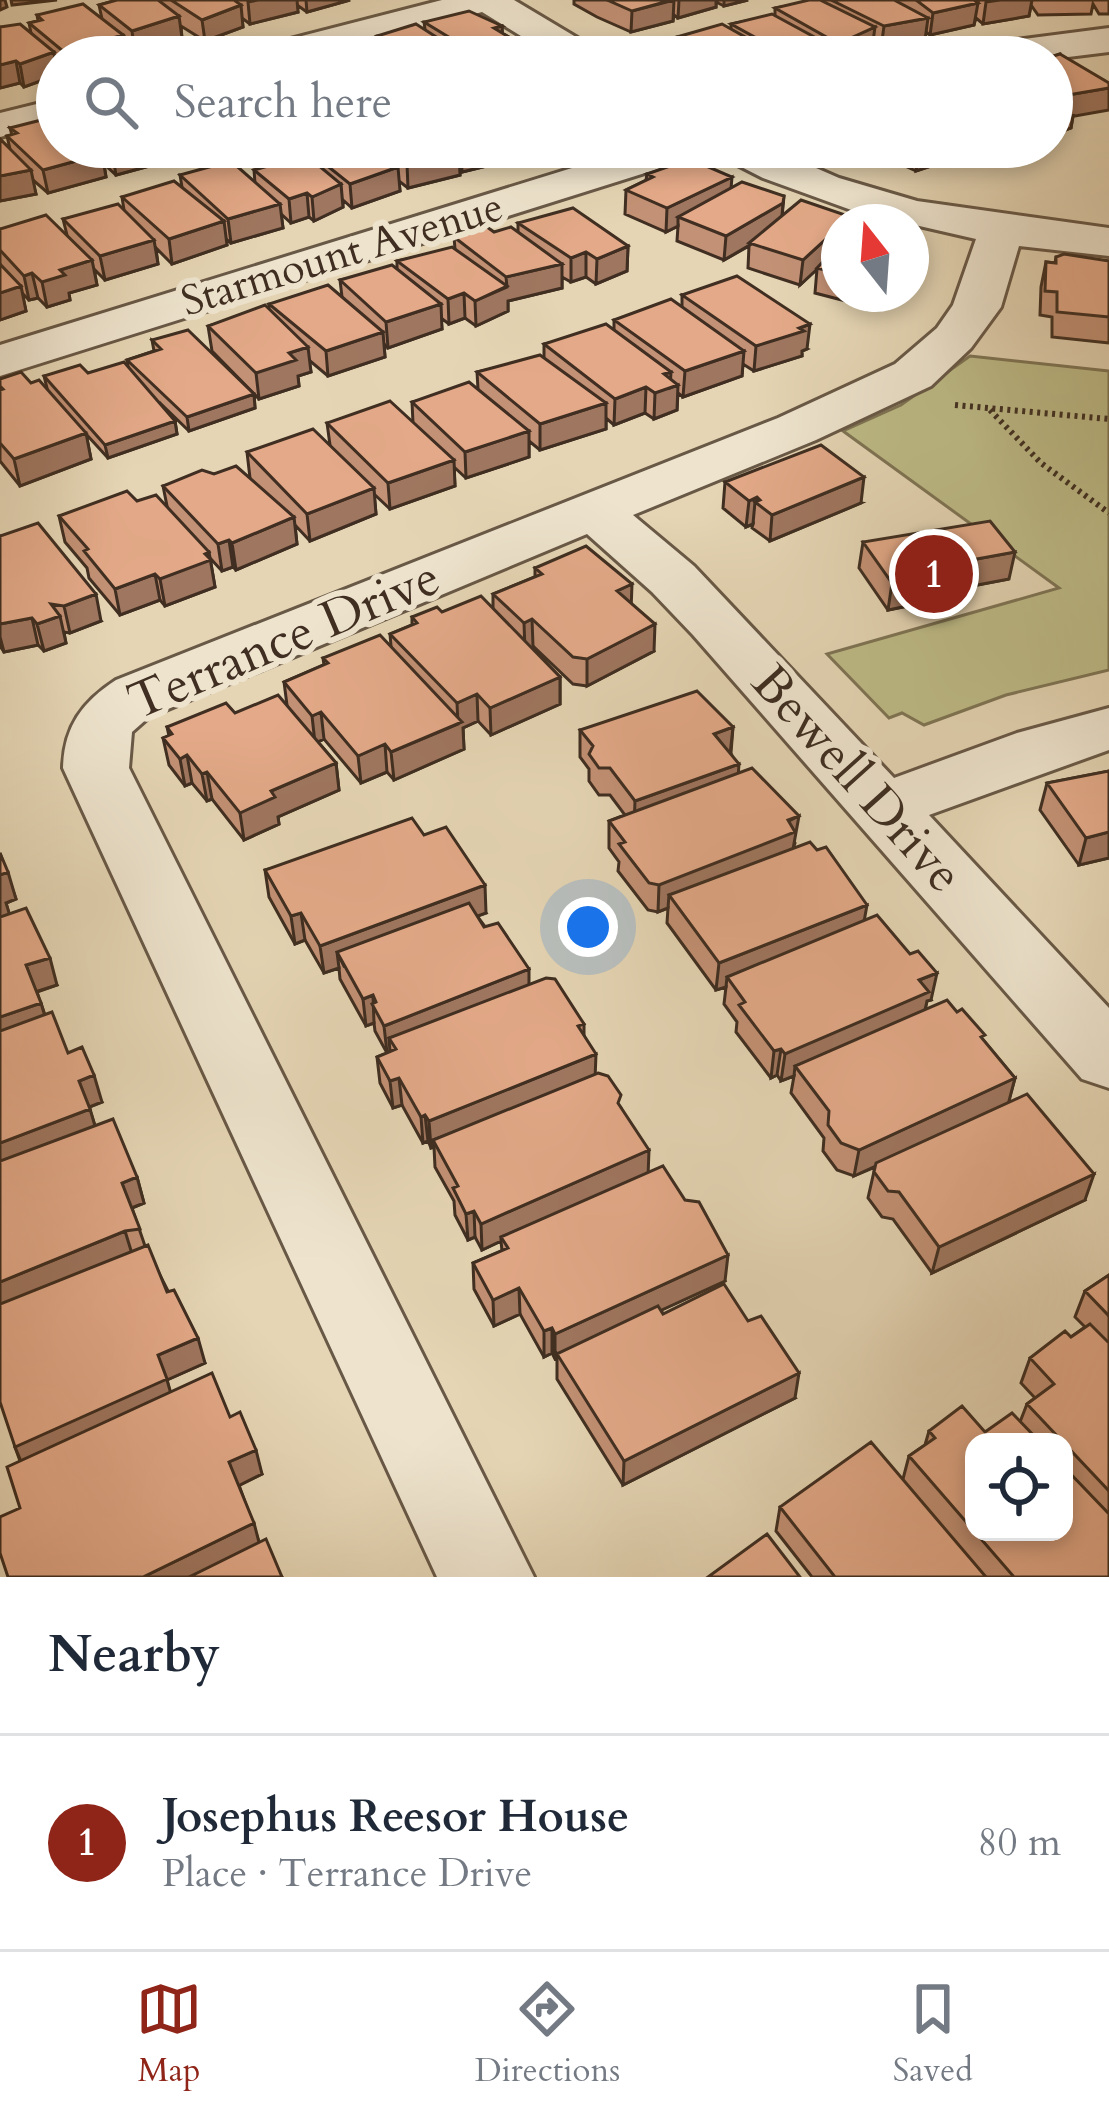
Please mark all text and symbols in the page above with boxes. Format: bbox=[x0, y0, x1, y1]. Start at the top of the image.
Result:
search box bbox=[36, 36, 1073, 168]
icon: search bbox=[78, 69, 144, 135]
text: Search here bbox=[174, 72, 392, 133]
street label: Starmount Avenue bbox=[174, 178, 510, 330]
north arrow bbox=[821, 204, 929, 312]
pin: 1 bbox=[895, 529, 973, 619]
street label: Terrance Drive bbox=[117, 543, 451, 737]
street label: Bewell Drive bbox=[736, 650, 978, 908]
your location bbox=[558, 897, 618, 957]
map controls bbox=[965, 1433, 1073, 1541]
button: locate bbox=[965, 1433, 1073, 1541]
text: Nearby bbox=[48, 1620, 220, 1690]
text: Josephus Reesor House bbox=[162, 1786, 629, 1847]
text: 1 bbox=[77, 1816, 97, 1869]
text: 80 m bbox=[978, 1816, 1061, 1869]
text: Place · Terrance Drive bbox=[162, 1847, 532, 1900]
tab: Map bbox=[136, 1976, 202, 2093]
tab: Directions bbox=[475, 1976, 620, 2093]
tab: Saved bbox=[893, 1976, 973, 2093]

